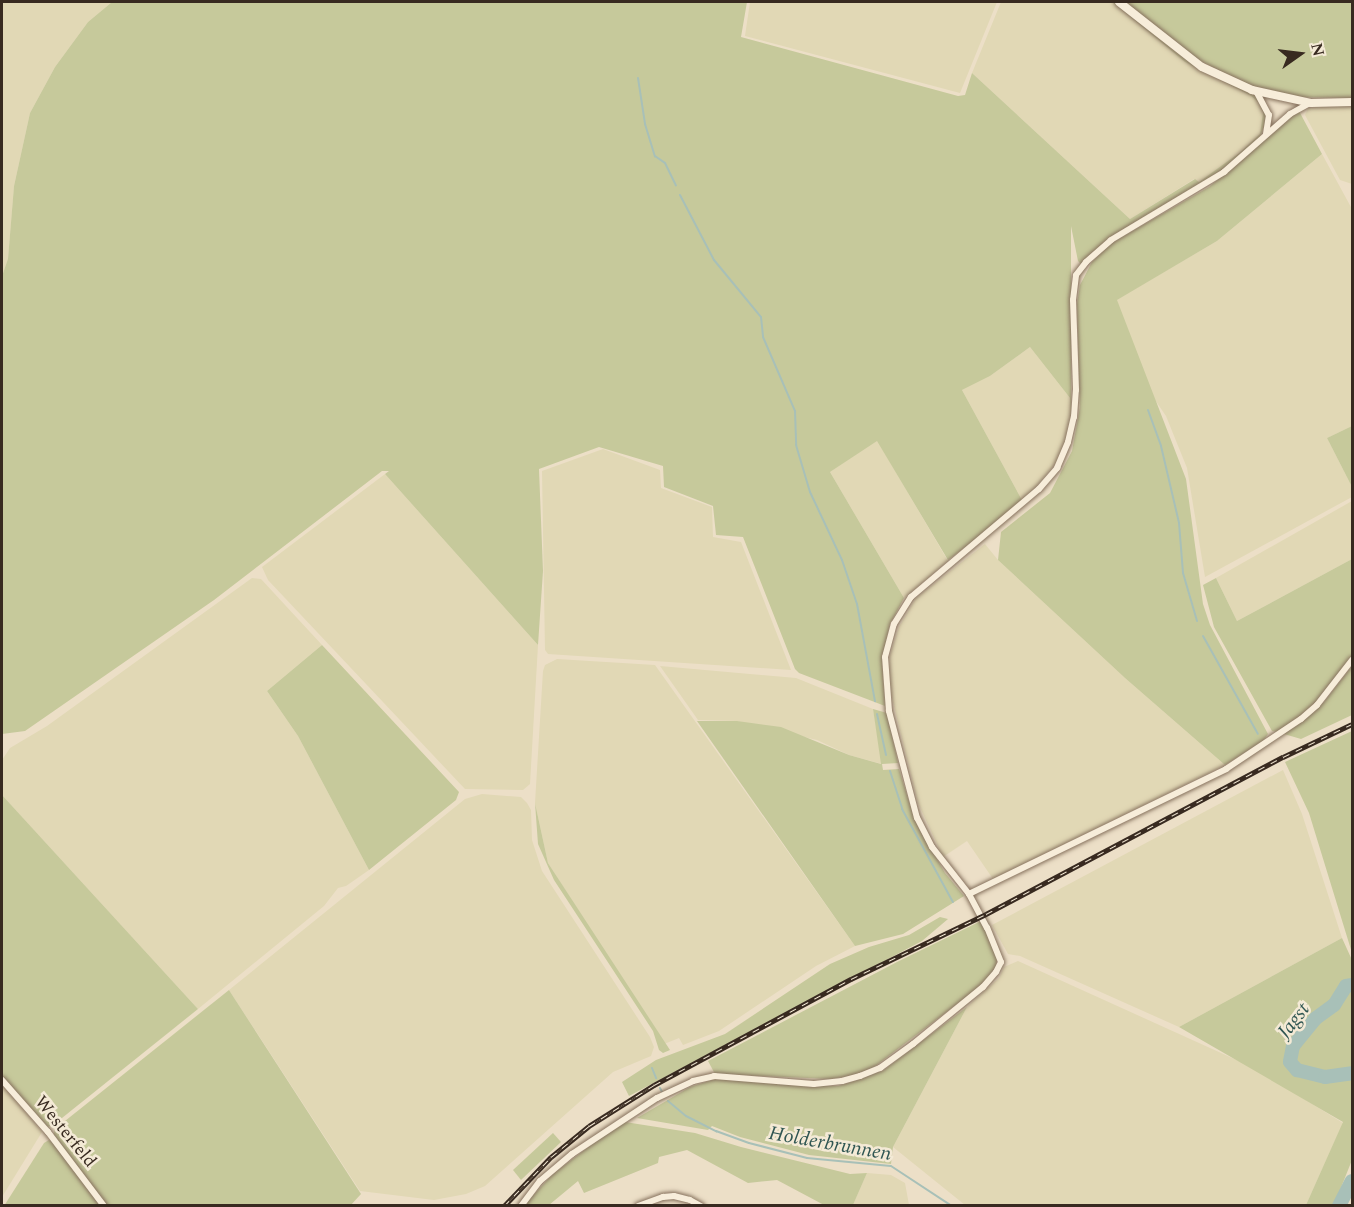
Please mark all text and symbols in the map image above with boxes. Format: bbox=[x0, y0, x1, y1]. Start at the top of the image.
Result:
north arrow bbox=[1270, 24, 1330, 84]
text: N bbox=[1304, 40, 1331, 59]
water label: Jagst bbox=[1273, 998, 1315, 1044]
street label: Westerfeld bbox=[29, 1092, 101, 1172]
water label: Holderbrunnen bbox=[767, 1121, 893, 1167]

